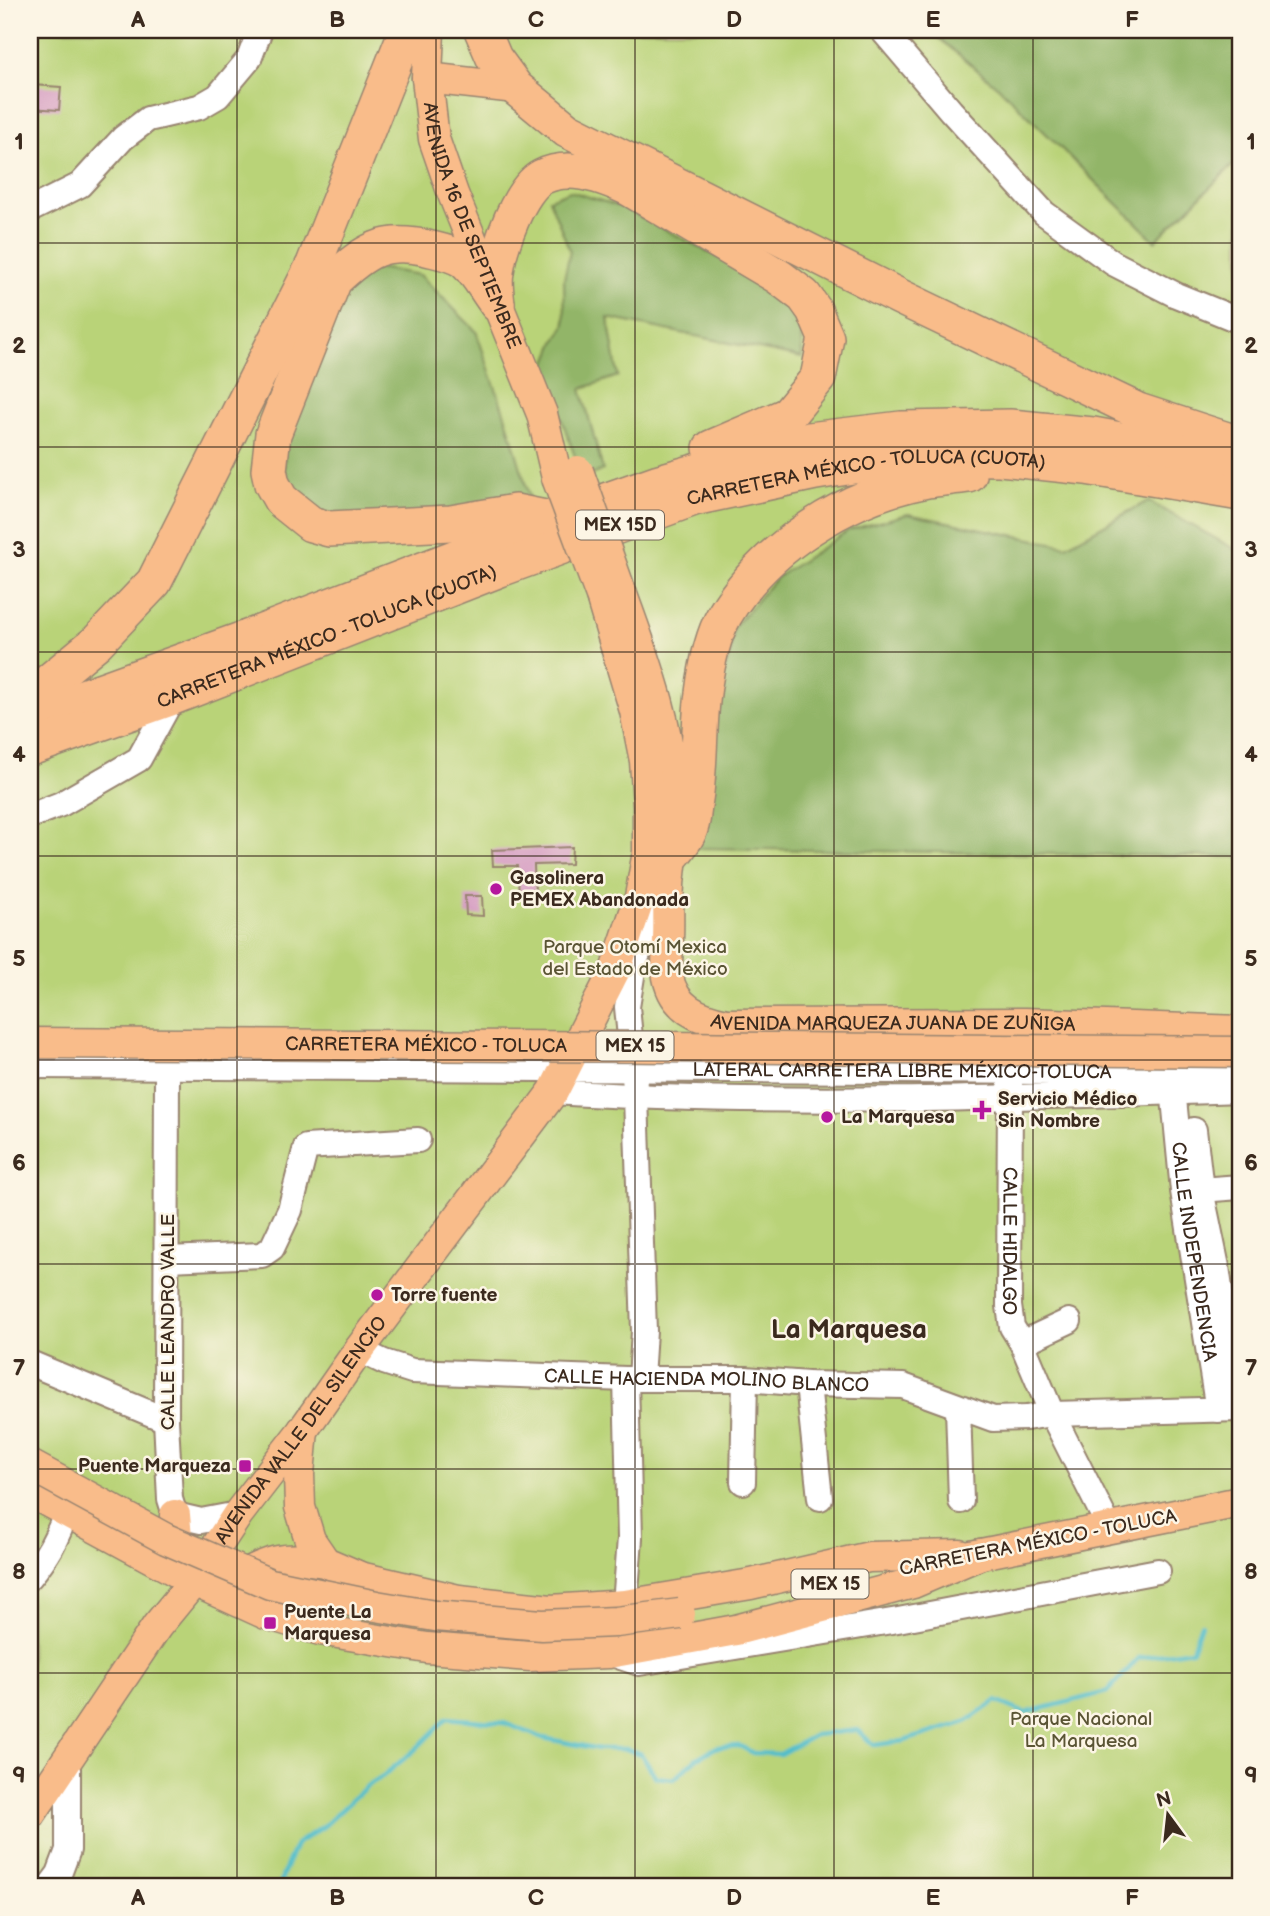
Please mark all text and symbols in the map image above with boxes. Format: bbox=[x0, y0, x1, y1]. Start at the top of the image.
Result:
text: A bbox=[130, 6, 146, 34]
text: B bbox=[329, 6, 345, 34]
text: C bbox=[528, 6, 544, 34]
text: D bbox=[726, 6, 742, 34]
text: E bbox=[926, 6, 941, 34]
text: F bbox=[1125, 6, 1139, 34]
street label: AVENIDA 16 DE SEPTIEMBRE bbox=[418, 101, 526, 352]
text: 1 bbox=[14, 128, 24, 156]
text: 1 bbox=[1246, 128, 1256, 156]
text: 2 bbox=[12, 332, 26, 360]
text: 2 bbox=[1244, 332, 1258, 360]
street label: CARRETERA MÉXICO - TOLUCA (CUOTA) bbox=[683, 445, 1047, 511]
road number: MEX 15D bbox=[576, 510, 664, 540]
text: 3 bbox=[12, 536, 26, 564]
text: 3 bbox=[1244, 536, 1258, 564]
street label: CARRETERA MÉXICO - TOLUCA (CUOTA) bbox=[154, 560, 500, 713]
text: 4 bbox=[12, 741, 26, 769]
text: 4 bbox=[1244, 741, 1258, 769]
place label: Gasolinera PEMEX Abandonada bbox=[510, 867, 689, 912]
marker: Gasolinera PEMEX Abandonada bbox=[488, 881, 504, 897]
park label: Parque Otomí Mexica del Estado de México bbox=[542, 936, 728, 981]
text: 5 bbox=[12, 945, 26, 973]
text: 5 bbox=[1244, 945, 1258, 973]
street label: AVENIDA MARQUEZA JUANA DE ZUÑIGA bbox=[708, 1009, 1076, 1036]
road number: MEX 15 bbox=[596, 1031, 674, 1060]
street label: CARRETERA MÉXICO - TOLUCA bbox=[285, 1033, 567, 1058]
street label: LATERAL CARRETERA LIBRE MÉXICO-TOLUCA bbox=[692, 1058, 1112, 1084]
place label: Servicio Médico Sin Nombre bbox=[998, 1088, 1138, 1133]
marker: Servicio Médico Sin Nombre bbox=[972, 1100, 992, 1120]
place label: La Marquesa bbox=[841, 1106, 955, 1129]
marker: La Marquesa bbox=[819, 1109, 835, 1125]
street label: CALLE INDEPENDENCIA bbox=[1167, 1141, 1222, 1363]
text: 6 bbox=[12, 1149, 26, 1177]
text: 6 bbox=[1244, 1149, 1258, 1177]
street label: CALLE HIDALGO bbox=[997, 1167, 1022, 1317]
street label: CALLE LEANDRO VALLE bbox=[157, 1214, 180, 1430]
place label: Torre fuente bbox=[391, 1284, 497, 1307]
marker: Torre fuente bbox=[369, 1287, 385, 1303]
street label: AVENIDA VALLE DEL SILENCIO bbox=[210, 1312, 392, 1548]
district label: La Marquesa bbox=[771, 1315, 927, 1346]
text: 7 bbox=[13, 1354, 26, 1382]
text: 7 bbox=[1245, 1354, 1258, 1382]
street label: CALLE HACIENDA MOLINO BLANCO bbox=[544, 1364, 869, 1397]
place label: Puente Marqueza bbox=[78, 1455, 231, 1478]
marker: Puente Marqueza bbox=[237, 1458, 253, 1474]
street label: CARRETERA MÉXICO - TOLUCA bbox=[897, 1504, 1179, 1581]
text: 8 bbox=[12, 1558, 26, 1586]
text: 8 bbox=[1244, 1558, 1258, 1586]
road number: MEX 15 bbox=[792, 1569, 868, 1598]
place label: Puente La Marquesa bbox=[284, 1601, 372, 1646]
marker: Puente La Marquesa bbox=[262, 1615, 278, 1631]
park label: Parque Nacional La Marquesa bbox=[1010, 1708, 1152, 1753]
text: 9 bbox=[12, 1762, 26, 1790]
text: 9 bbox=[1244, 1762, 1258, 1790]
north arrow bbox=[1134, 1780, 1204, 1850]
text: N bbox=[1154, 1787, 1174, 1813]
text: A bbox=[130, 1884, 146, 1912]
text: B bbox=[329, 1884, 345, 1912]
text: C bbox=[528, 1884, 544, 1912]
text: D bbox=[726, 1884, 742, 1912]
text: E bbox=[926, 1884, 941, 1912]
text: F bbox=[1125, 1884, 1139, 1912]

